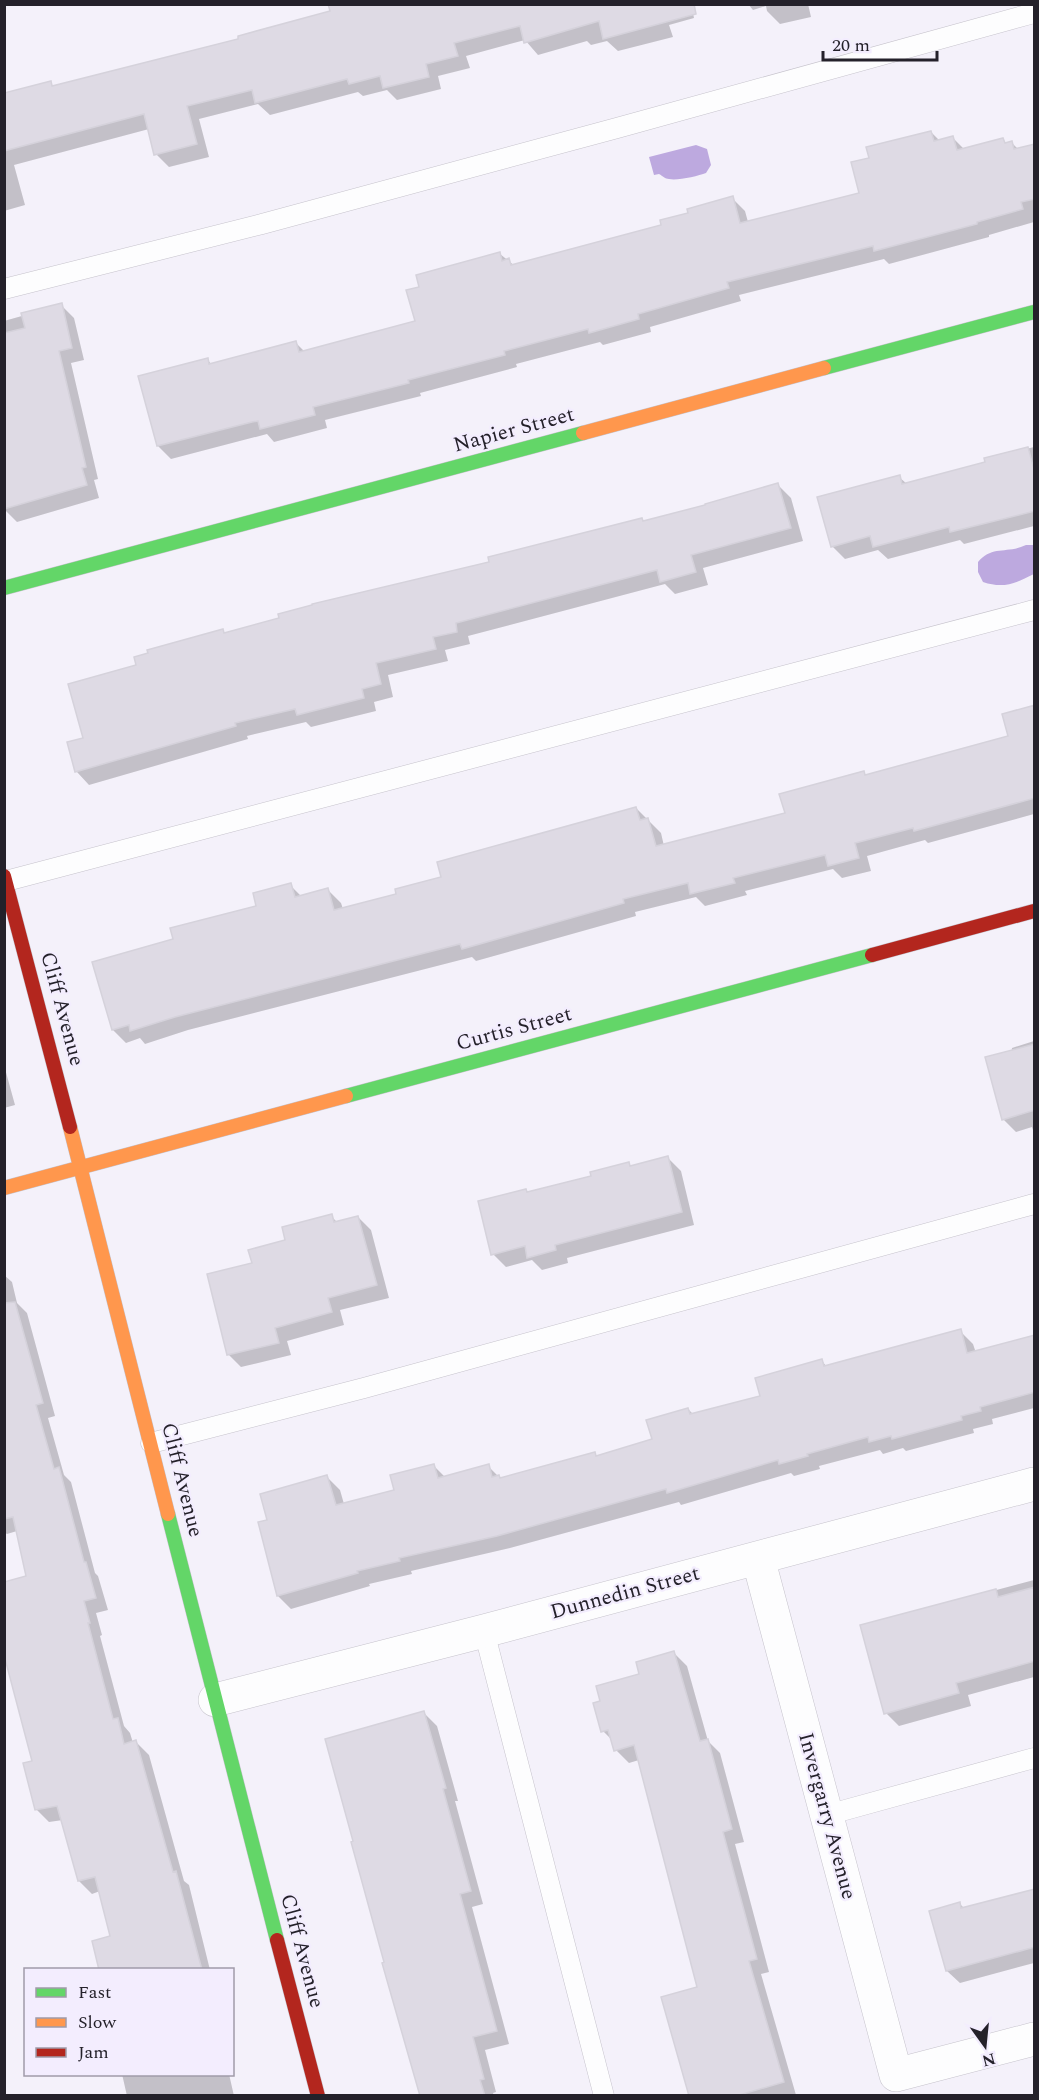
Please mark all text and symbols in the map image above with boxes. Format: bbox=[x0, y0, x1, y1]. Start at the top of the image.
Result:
scale bar bbox=[823, 24, 937, 62]
text: 20 m bbox=[832, 32, 870, 59]
street label: Napier Street bbox=[450, 398, 578, 462]
street label: Cliff Avenue bbox=[31, 948, 93, 1070]
street label: Curtis Street bbox=[452, 998, 576, 1060]
street label: Cliff Avenue bbox=[152, 1419, 212, 1541]
street label: Dunnedin Street bbox=[547, 1558, 703, 1628]
street label: Invergarry Avenue bbox=[789, 1729, 865, 1903]
street label: Cliff Avenue bbox=[271, 1890, 333, 2012]
legend bbox=[24, 1968, 234, 2076]
text: Fast bbox=[78, 1979, 111, 2006]
text: Slow bbox=[78, 2009, 117, 2036]
north arrow bbox=[955, 2016, 1015, 2076]
text: Jam bbox=[78, 2039, 109, 2066]
text: N bbox=[979, 2046, 998, 2073]

